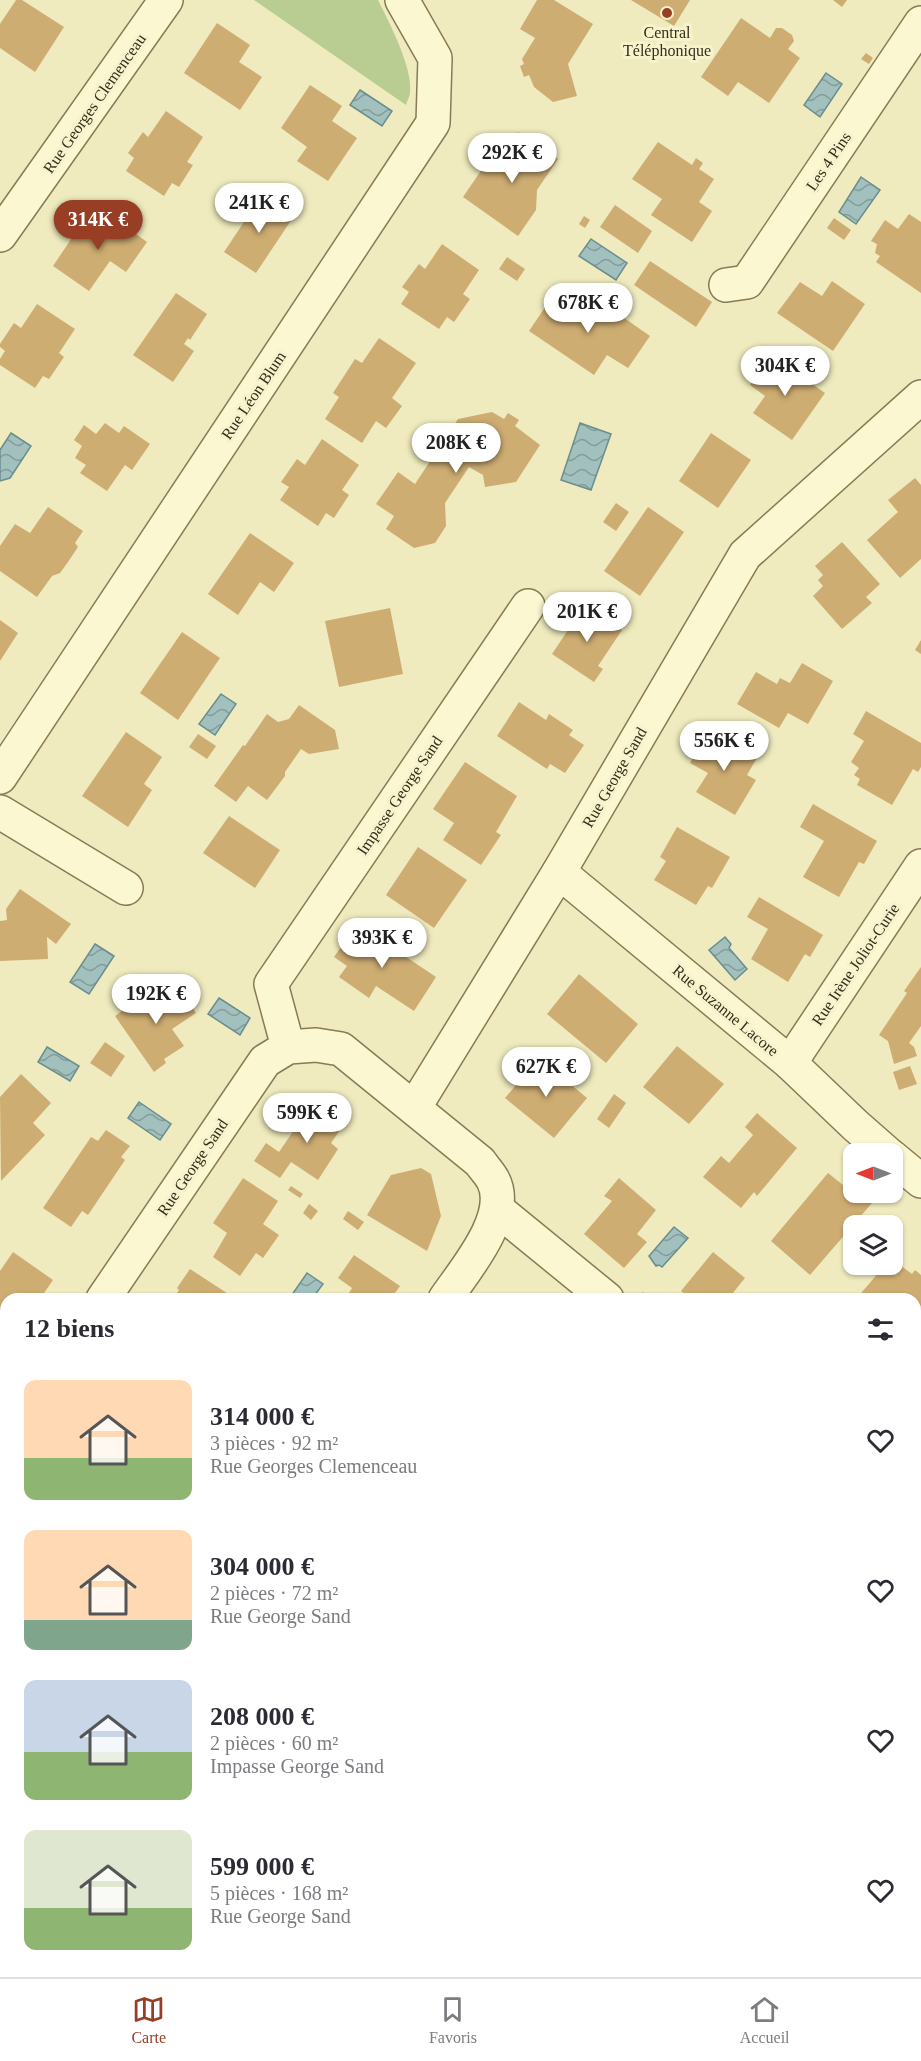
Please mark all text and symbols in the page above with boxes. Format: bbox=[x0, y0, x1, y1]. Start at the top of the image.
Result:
marker: Central Téléphonique bbox=[660, 6, 674, 20]
place label: Central Téléphonique bbox=[623, 24, 711, 60]
street label: Rue Georges Clemenceau bbox=[40, 30, 150, 177]
street label: Les 4 Pins bbox=[803, 129, 854, 194]
pin: 292K € bbox=[463, 133, 561, 184]
text: 292K € bbox=[482, 141, 542, 163]
pin: 241K € bbox=[210, 183, 308, 234]
text: 241K € bbox=[229, 191, 289, 213]
pin: 314K € bbox=[49, 200, 147, 251]
text: 314K € bbox=[68, 208, 128, 230]
pin: 678K € bbox=[539, 283, 637, 334]
text: 678K € bbox=[558, 291, 618, 313]
pin: 304K € bbox=[736, 346, 834, 397]
street label: Rue Léon Blum bbox=[218, 348, 289, 442]
text: 304K € bbox=[755, 354, 815, 376]
pin: 208K € bbox=[407, 423, 505, 474]
text: 208K € bbox=[426, 431, 486, 453]
pin: 201K € bbox=[538, 592, 636, 643]
text: 201K € bbox=[557, 600, 617, 622]
pin: 556K € bbox=[675, 721, 773, 772]
street label: Rue George Sand bbox=[579, 724, 651, 831]
text: 556K € bbox=[694, 729, 754, 751]
street label: Impasse George Sand bbox=[353, 733, 446, 858]
street label: Rue Irène Joliot-Curie bbox=[808, 900, 902, 1028]
pin: 393K € bbox=[333, 918, 431, 969]
text: 393K € bbox=[352, 926, 412, 948]
street label: Rue Suzanne Lacore bbox=[670, 961, 782, 1059]
pin: 192K € bbox=[107, 974, 205, 1025]
text: 192K € bbox=[126, 982, 186, 1004]
pin: 627K € bbox=[497, 1047, 595, 1098]
text: 627K € bbox=[516, 1055, 576, 1077]
pin: 599K € bbox=[258, 1093, 356, 1144]
text: 599K € bbox=[277, 1101, 337, 1123]
street label: Rue George Sand bbox=[154, 1116, 232, 1219]
north arrow bbox=[843, 1143, 903, 1203]
map controls bbox=[843, 1143, 903, 1275]
button: layers bbox=[843, 1215, 903, 1275]
icon: filters bbox=[864, 1313, 897, 1346]
text: 12 biens bbox=[24, 1314, 114, 1343]
text: 314 000 € bbox=[210, 1402, 314, 1431]
icon: home bbox=[72, 1404, 144, 1476]
icon: heart bbox=[864, 1424, 897, 1457]
text: 3 pièces · 92 m² bbox=[210, 1432, 338, 1454]
text: Rue Georges Clemenceau bbox=[210, 1455, 417, 1477]
text: 304 000 € bbox=[210, 1552, 314, 1581]
icon: home bbox=[72, 1554, 144, 1626]
icon: heart bbox=[864, 1574, 897, 1607]
text: 2 pièces · 72 m² bbox=[210, 1582, 338, 1604]
text: Rue George Sand bbox=[210, 1605, 351, 1627]
text: 208 000 € bbox=[210, 1702, 314, 1731]
icon: home bbox=[72, 1704, 144, 1776]
icon: heart bbox=[864, 1724, 897, 1757]
text: 2 pièces · 60 m² bbox=[210, 1732, 338, 1754]
text: Impasse George Sand bbox=[210, 1755, 384, 1777]
text: 599 000 € bbox=[210, 1852, 314, 1881]
icon: home bbox=[72, 1854, 144, 1926]
icon: heart bbox=[864, 1874, 897, 1907]
text: 5 pièces · 168 m² bbox=[210, 1882, 348, 1904]
text: Rue George Sand bbox=[210, 1905, 351, 1927]
tab: Carte bbox=[131, 1993, 166, 2047]
tab: Favoris bbox=[429, 1993, 477, 2047]
tab: Accueil bbox=[740, 1993, 790, 2047]

